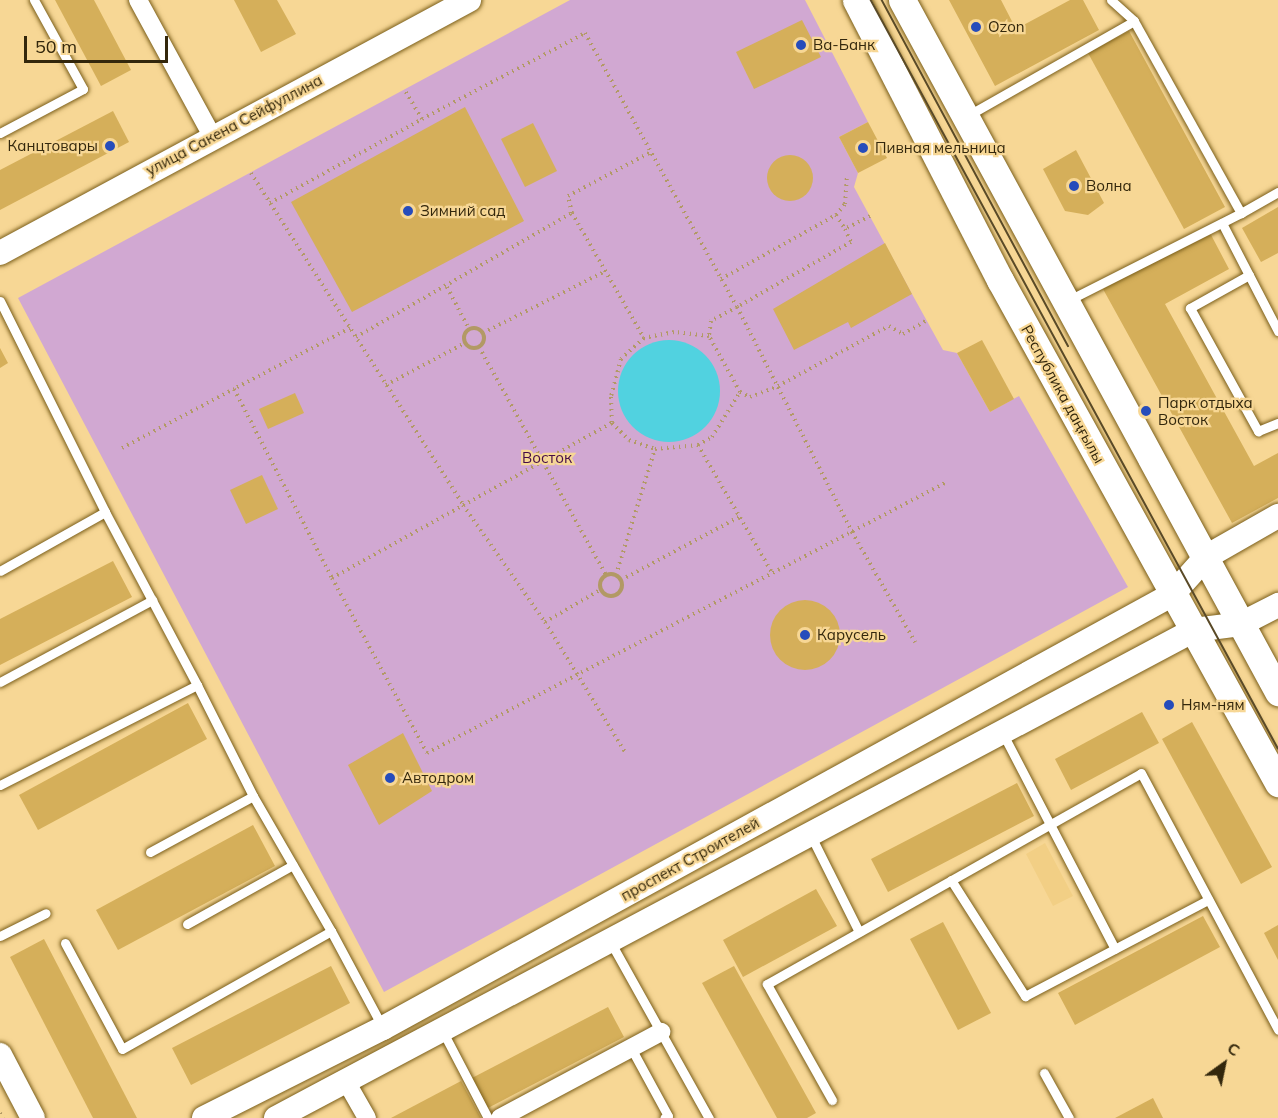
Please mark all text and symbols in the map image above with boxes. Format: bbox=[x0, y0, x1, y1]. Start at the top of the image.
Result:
place label: Ozon bbox=[988, 18, 1025, 36]
marker: Ozon bbox=[969, 20, 983, 34]
scale bar bbox=[27, 24, 171, 62]
text: 50 m bbox=[35, 35, 77, 58]
place label: Ва-Банк bbox=[813, 36, 875, 54]
marker: Ва-Банк bbox=[794, 38, 808, 52]
street label: улица Сакена Сейфуллина bbox=[143, 71, 325, 179]
place label: Канцтовары bbox=[8, 137, 98, 155]
marker: Канцтовары bbox=[103, 139, 117, 153]
place label: Пивная мельница bbox=[875, 139, 1006, 157]
marker: Пивная мельница bbox=[856, 141, 870, 155]
place label: Волна bbox=[1086, 177, 1132, 195]
marker: Волна bbox=[1067, 179, 1081, 193]
place label: Зимний сад bbox=[420, 202, 505, 220]
marker: Зимний сад bbox=[401, 204, 415, 218]
street label: Республика даңғылы bbox=[1017, 322, 1109, 466]
place label: Парк отдыха Восток bbox=[1158, 393, 1253, 428]
marker: Парк отдыха Восток bbox=[1139, 404, 1153, 418]
park label: Восток bbox=[522, 449, 572, 467]
place label: Карусель bbox=[817, 626, 886, 644]
marker: Карусель bbox=[798, 628, 812, 642]
place label: Ням-ням bbox=[1181, 696, 1245, 714]
marker: Ням-ням bbox=[1162, 698, 1176, 712]
place label: Автодром bbox=[402, 769, 474, 787]
marker: Автодром bbox=[383, 771, 397, 785]
street label: проспект Строителей bbox=[618, 813, 762, 905]
north arrow bbox=[1194, 1034, 1254, 1094]
text: С bbox=[1224, 1038, 1244, 1060]

